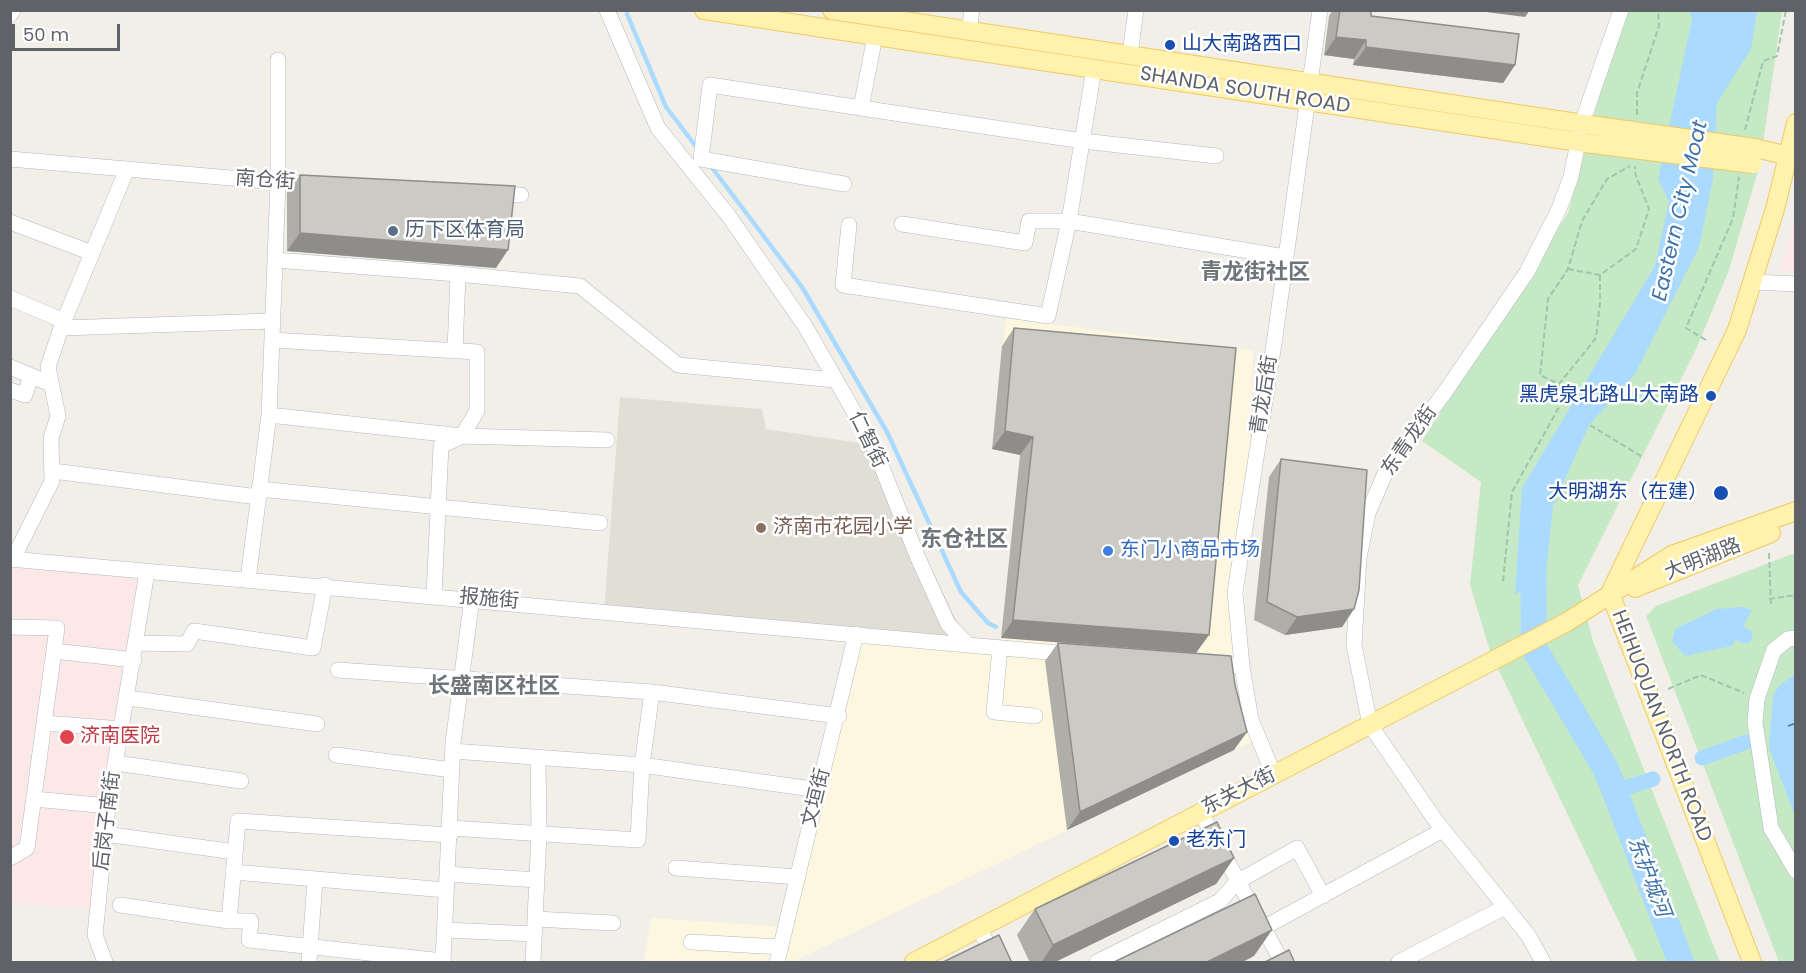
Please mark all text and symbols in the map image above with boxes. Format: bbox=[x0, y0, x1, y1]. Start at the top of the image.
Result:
scale bar bbox=[15, 12, 123, 50]
text: 50 m bbox=[23, 22, 69, 47]
place label: 山大南路西口 bbox=[1182, 33, 1302, 57]
marker: 山大南路西口 bbox=[1163, 38, 1177, 52]
street label: SHANDA SOUTH ROAD bbox=[1138, 63, 1352, 119]
water label: Eastern City Moat bbox=[1648, 118, 1714, 304]
street label: 南仓街 bbox=[234, 167, 296, 195]
place label: 历下区体育局 bbox=[405, 219, 525, 243]
marker: 历下区体育局 bbox=[386, 224, 400, 238]
district label: 青龙街社区 bbox=[1200, 260, 1310, 286]
street label: 青龙后街 bbox=[1247, 354, 1283, 436]
place label: 黑虎泉北路山大南路 bbox=[1519, 384, 1699, 408]
marker: 黑虎泉北路山大南路 bbox=[1704, 389, 1718, 403]
street label: 东青龙街 bbox=[1377, 401, 1443, 481]
street label: 仁智街 bbox=[843, 408, 891, 472]
place label: 大明湖东（在建） bbox=[1548, 481, 1708, 505]
marker: 大明湖东（在建） bbox=[1712, 484, 1730, 502]
place label: 济南市花园小学 bbox=[773, 516, 913, 540]
marker: 济南市花园小学 bbox=[754, 521, 768, 535]
district label: 东仓社区 bbox=[920, 527, 1008, 553]
street label: 大明湖路 bbox=[1661, 534, 1745, 586]
place label: 东门小商品市场 bbox=[1120, 539, 1260, 563]
marker: 东门小商品市场 bbox=[1101, 544, 1115, 558]
street label: 报施街 bbox=[458, 585, 520, 615]
street label: HEIHUQUAN NORTH ROAD bbox=[1606, 607, 1716, 845]
district label: 长盛南区社区 bbox=[428, 674, 560, 700]
place label: 济南医院 bbox=[80, 725, 160, 749]
marker: 济南医院 bbox=[58, 728, 76, 746]
street label: 东关大街 bbox=[1198, 763, 1280, 821]
street label: 文垣街 bbox=[798, 766, 836, 830]
street label: 后岗子南街 bbox=[90, 770, 126, 872]
place label: 老东门 bbox=[1186, 829, 1246, 853]
water label: 东护城河 bbox=[1621, 833, 1675, 921]
marker: 老东门 bbox=[1167, 834, 1181, 848]

